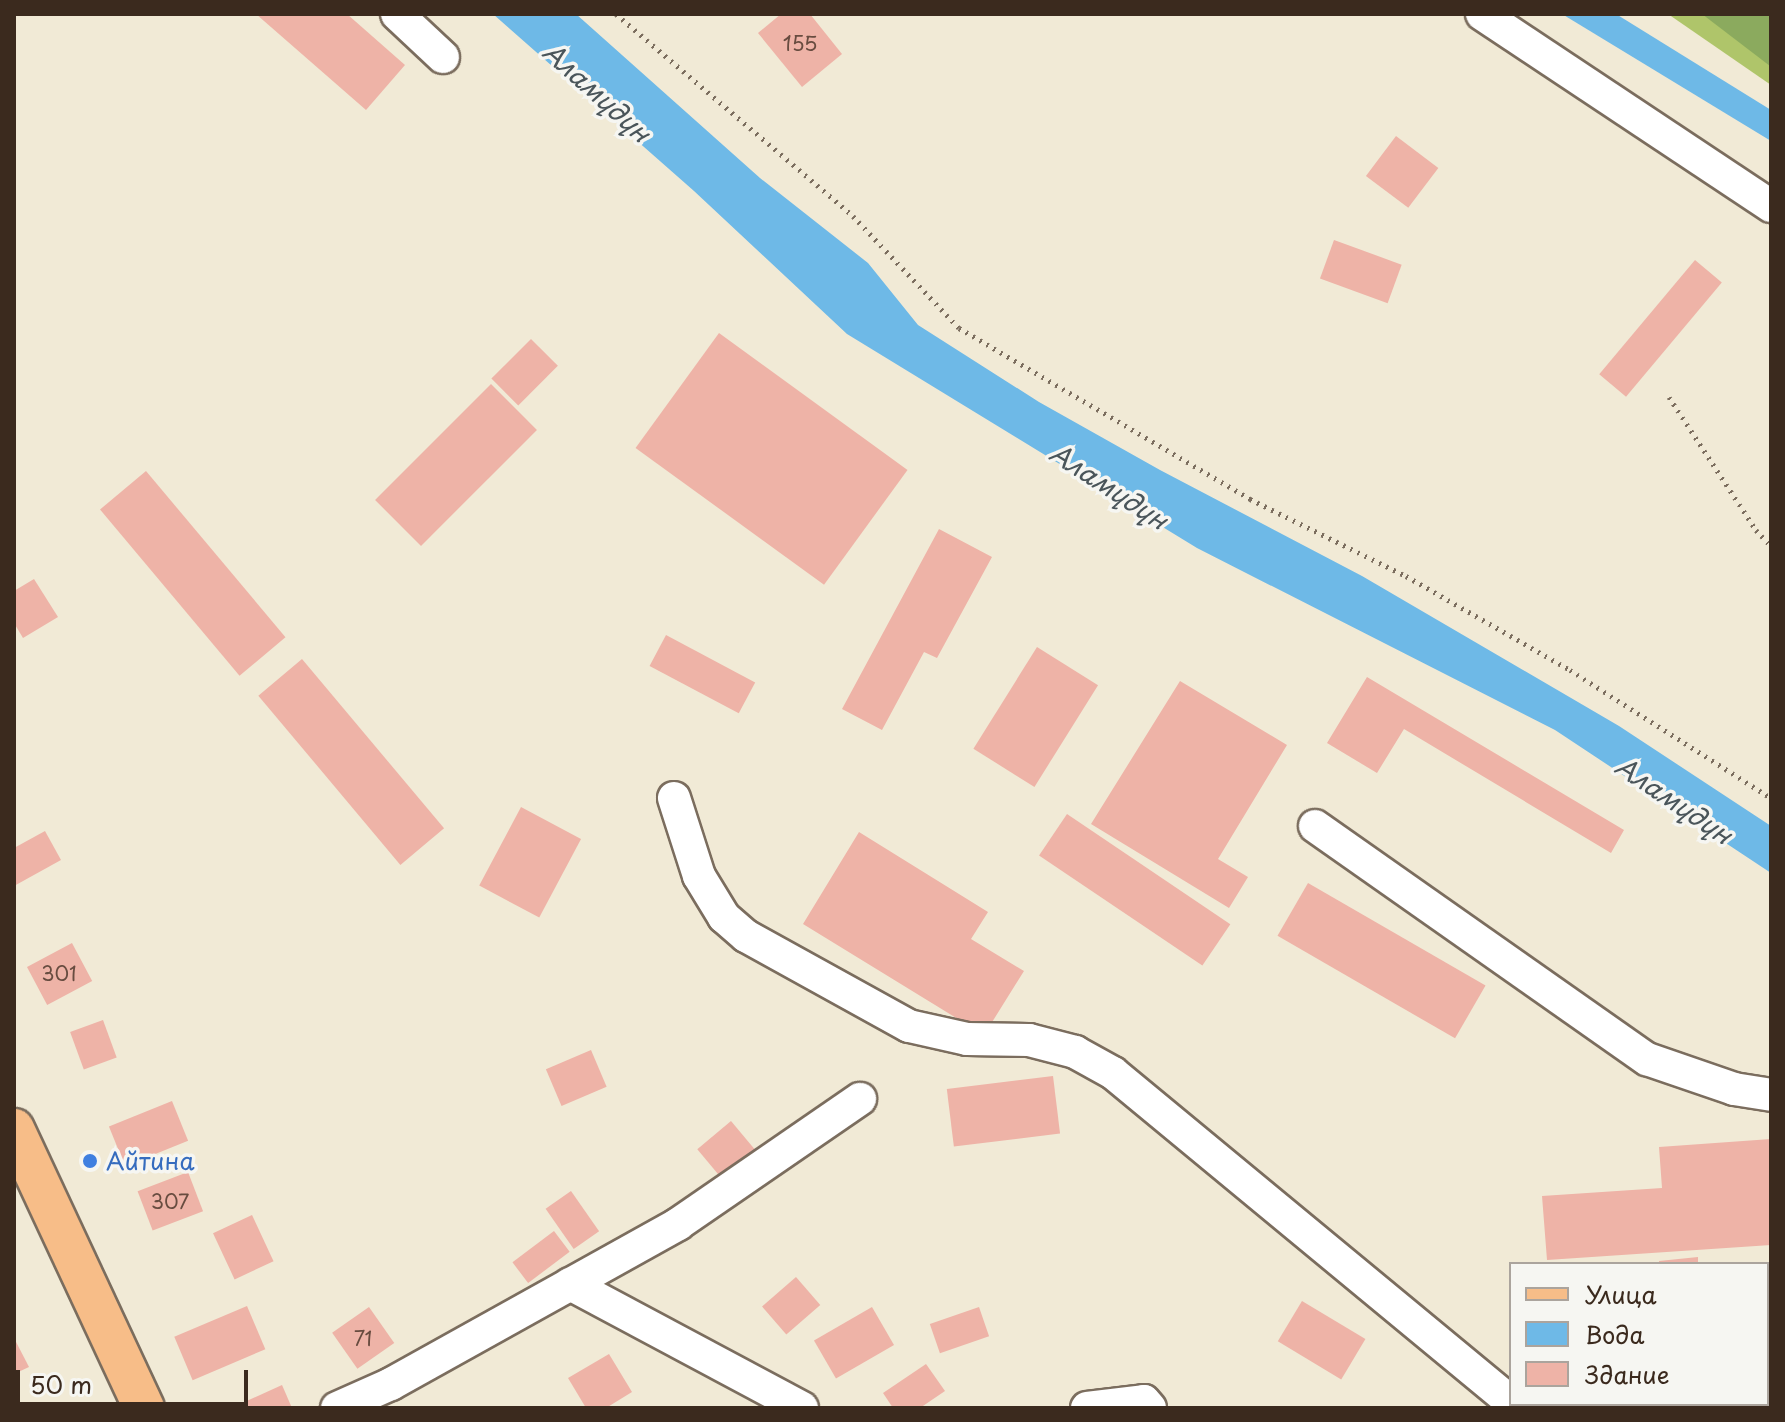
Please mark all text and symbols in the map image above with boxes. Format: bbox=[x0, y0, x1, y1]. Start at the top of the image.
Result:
house number: 155 bbox=[783, 31, 817, 55]
water label: Аламүдүн bbox=[537, 36, 657, 148]
water label: Аламүдүн bbox=[1045, 437, 1173, 535]
water label: Аламүдүн bbox=[1610, 750, 1738, 850]
house number: 301 bbox=[41, 961, 77, 985]
place label: Айтина bbox=[106, 1147, 195, 1175]
marker: Айтина bbox=[81, 1152, 99, 1170]
house number: 307 bbox=[151, 1189, 189, 1213]
legend bbox=[1509, 1262, 1769, 1406]
text: Улица bbox=[1585, 1276, 1657, 1312]
text: Вода bbox=[1585, 1316, 1644, 1352]
house number: 71 bbox=[354, 1326, 372, 1350]
scale bar bbox=[20, 1354, 252, 1404]
text: Здание bbox=[1585, 1356, 1670, 1392]
text: 50 m bbox=[30, 1366, 92, 1402]

